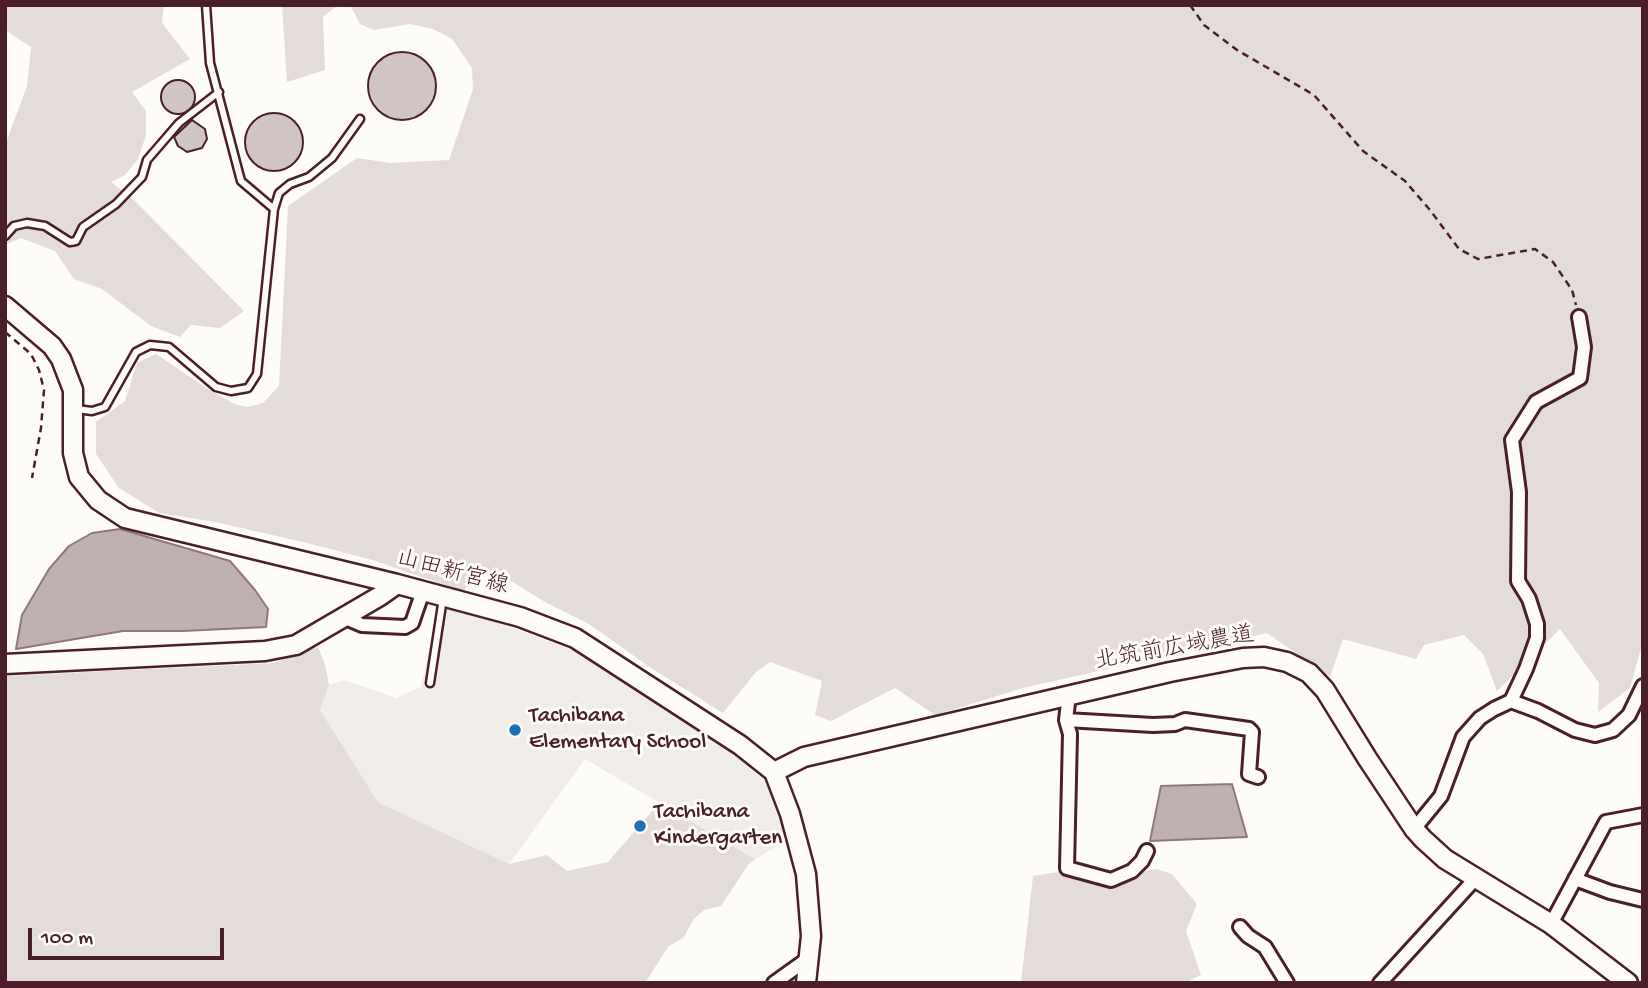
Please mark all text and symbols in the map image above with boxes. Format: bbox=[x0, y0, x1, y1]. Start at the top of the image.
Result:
street label: 山田新宮線 bbox=[393, 546, 511, 602]
street label: 北筑前広域農道 bbox=[1093, 622, 1257, 678]
place label: Tachibana Elementary School bbox=[529, 703, 706, 757]
marker: Tachibana Elementary School bbox=[507, 722, 523, 738]
place label: Tachibana Kindergarten bbox=[654, 799, 782, 853]
marker: Tachibana Kindergarten bbox=[632, 818, 648, 834]
scale bar bbox=[32, 914, 228, 958]
text: 100 m bbox=[41, 927, 93, 952]

